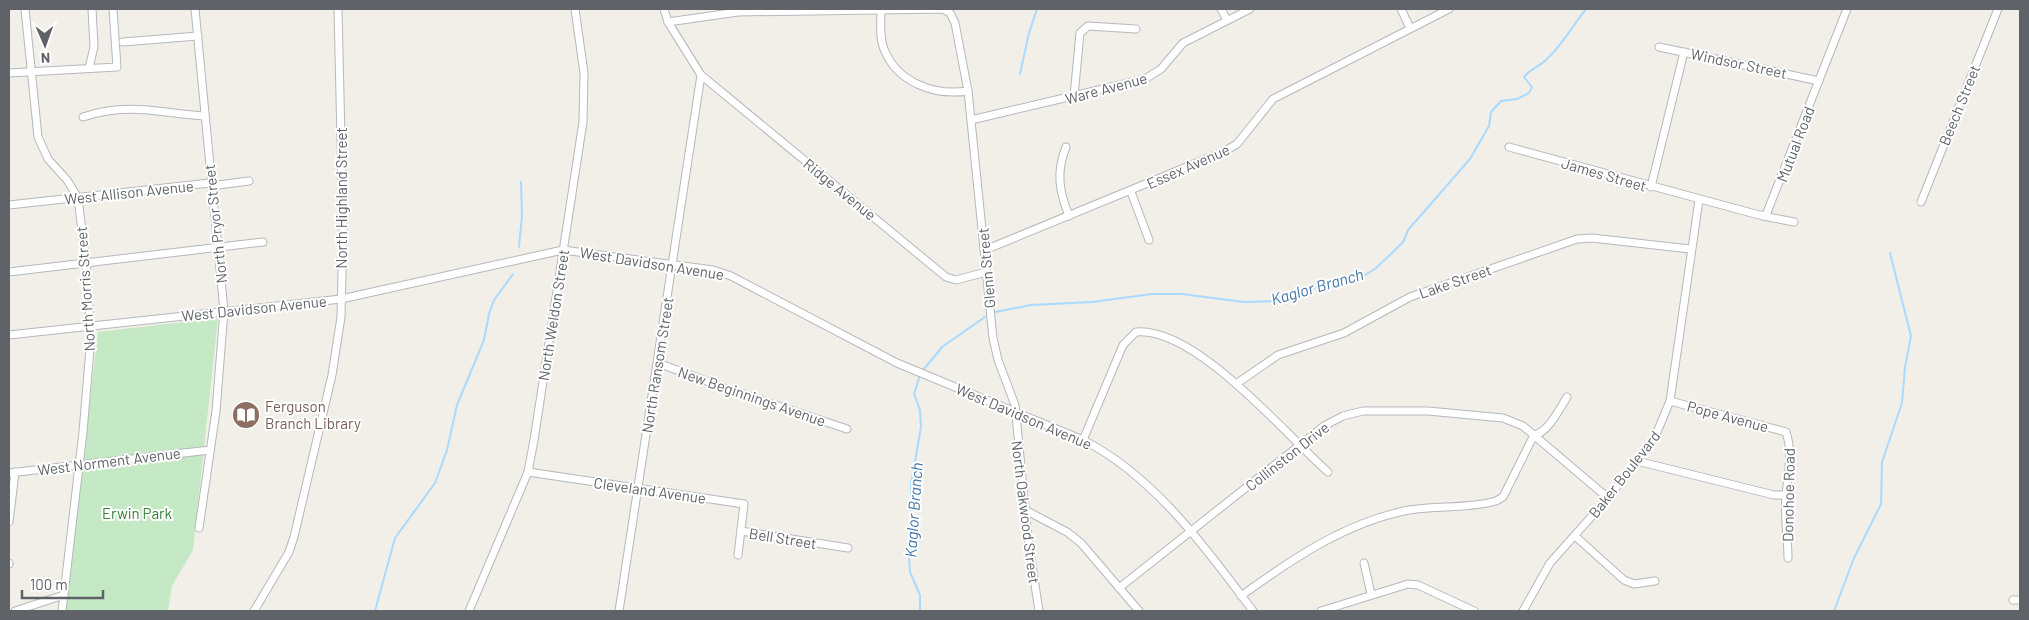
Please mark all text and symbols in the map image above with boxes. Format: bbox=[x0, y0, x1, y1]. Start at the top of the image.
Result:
north arrow bbox=[20, 20, 70, 70]
street label: Windsor Street bbox=[1689, 44, 1789, 82]
text: N bbox=[41, 50, 50, 67]
street label: Beech Street bbox=[1935, 62, 1983, 148]
street label: Ware Avenue bbox=[1063, 68, 1149, 108]
street label: Mutual Road bbox=[1772, 104, 1818, 184]
street label: North Highland Street bbox=[332, 127, 350, 269]
street label: Essex Avenue bbox=[1144, 140, 1232, 192]
street label: James Street bbox=[1559, 153, 1649, 195]
street label: Ridge Avenue bbox=[800, 154, 880, 224]
street label: North Pryor Street bbox=[200, 164, 230, 284]
street label: West Allison Avenue bbox=[63, 176, 195, 208]
street label: North Morris Street bbox=[72, 226, 98, 352]
street label: Glenn Street bbox=[974, 227, 998, 309]
street label: West Davidson Avenue bbox=[578, 243, 726, 283]
street label: North Weldon Street bbox=[534, 248, 572, 382]
street label: Lake Street bbox=[1416, 260, 1494, 302]
water label: Kaglor Branch bbox=[1269, 264, 1365, 308]
street label: West Davidson Avenue bbox=[180, 291, 328, 325]
street label: North Ransom Street bbox=[637, 296, 677, 434]
street label: New Beginnings Avenue bbox=[676, 362, 828, 430]
street label: West Davidson Avenue bbox=[953, 379, 1095, 453]
street label: Pope Avenue bbox=[1685, 396, 1771, 436]
place label: Ferguson Branch Library bbox=[265, 397, 361, 432]
library icon: Ferguson Branch Library bbox=[231, 400, 261, 430]
street label: Collinston Drive bbox=[1242, 418, 1332, 494]
street label: Baker Boulevard bbox=[1584, 427, 1664, 521]
street label: North Oakwood Street bbox=[1008, 439, 1044, 585]
street label: West Norment Avenue bbox=[36, 443, 182, 479]
street label: Donohoe Road bbox=[1778, 448, 1798, 542]
water label: Kaglor Branch bbox=[900, 462, 926, 558]
street label: Cleveland Avenue bbox=[593, 473, 707, 507]
park label: Erwin Park bbox=[102, 504, 173, 522]
street label: Bell Street bbox=[748, 524, 818, 552]
scale bar bbox=[22, 568, 104, 600]
text: 100 m bbox=[30, 575, 68, 593]

